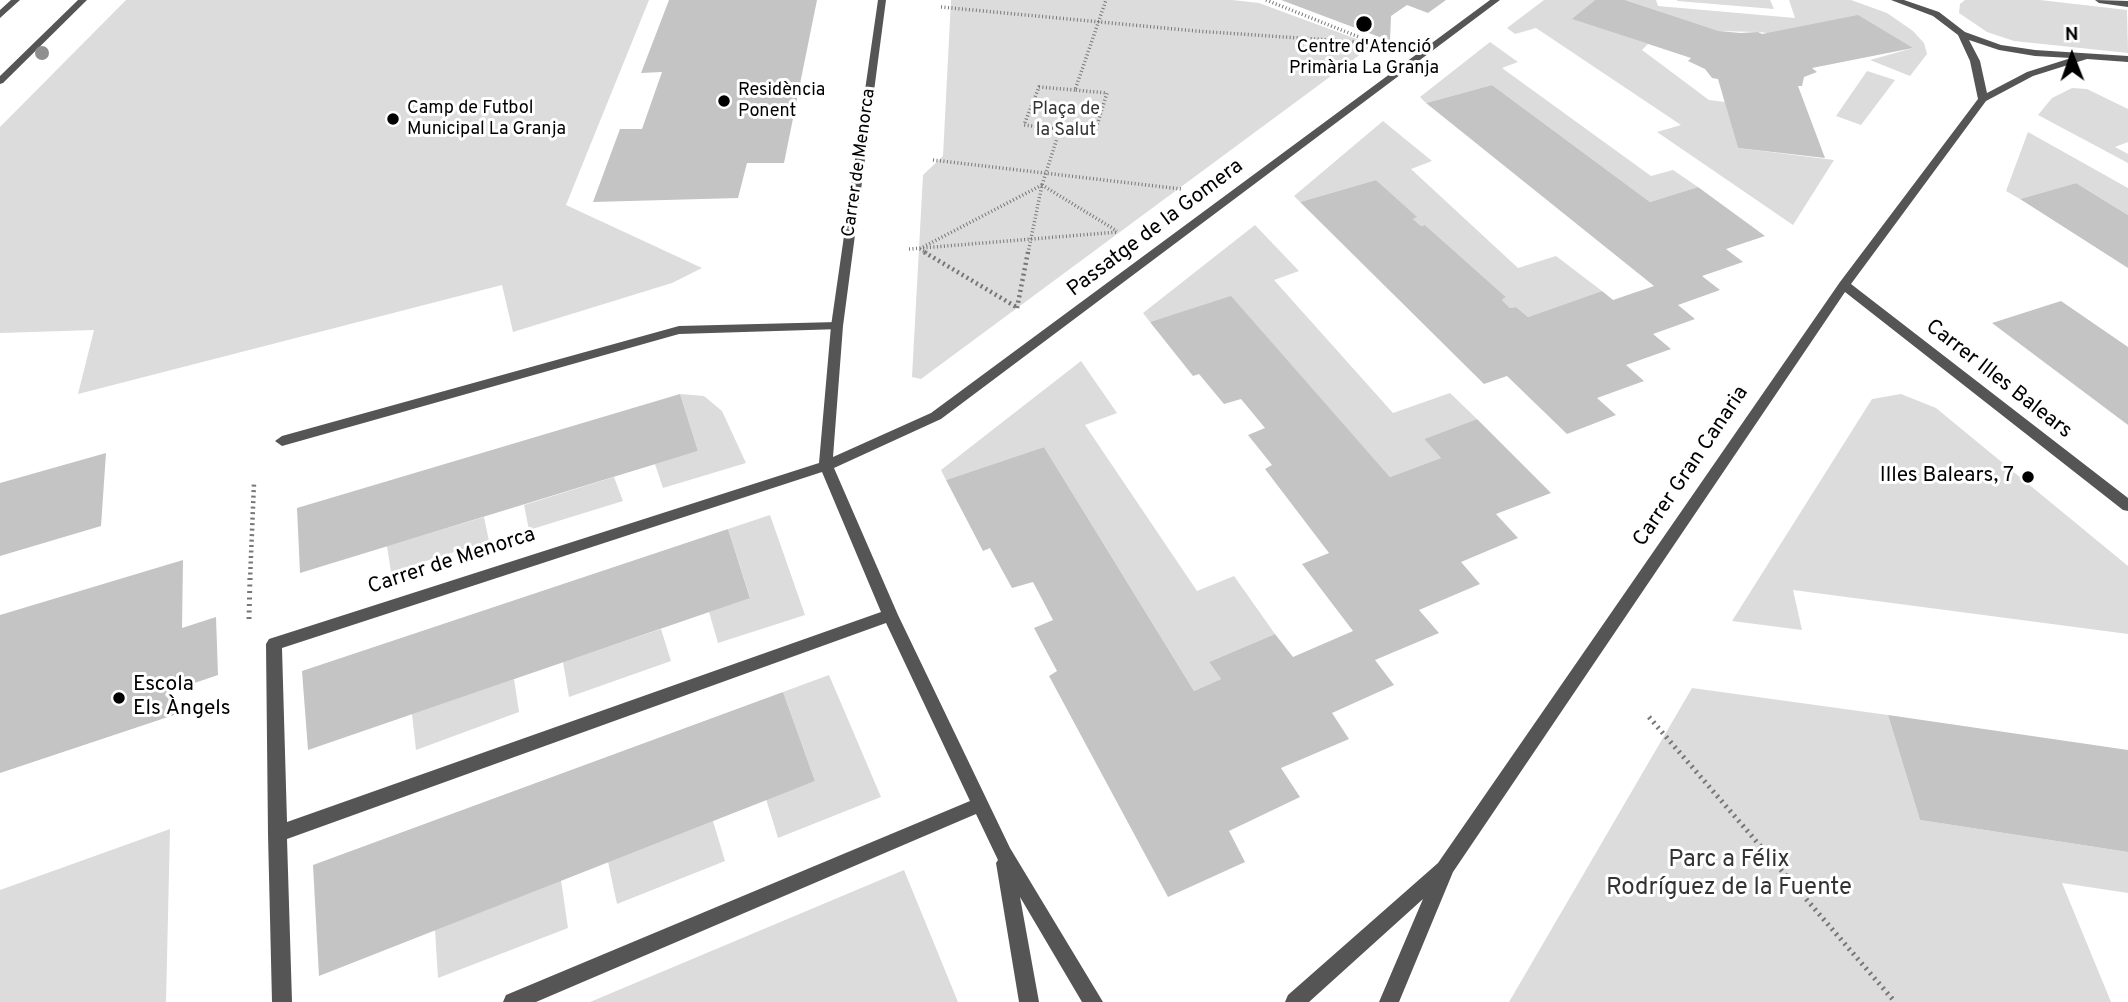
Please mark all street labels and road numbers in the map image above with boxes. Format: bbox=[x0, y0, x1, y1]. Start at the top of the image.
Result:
street label: Carrer de Menorca bbox=[839, 87, 881, 239]
street label: Passatge de la Gomera bbox=[1063, 155, 1249, 303]
street label: Carrer Illes Balears bbox=[1920, 315, 2076, 445]
street label: Carrer Gran Canaria bbox=[1629, 382, 1755, 552]
street label: Carrer de Menorca bbox=[365, 523, 539, 601]

